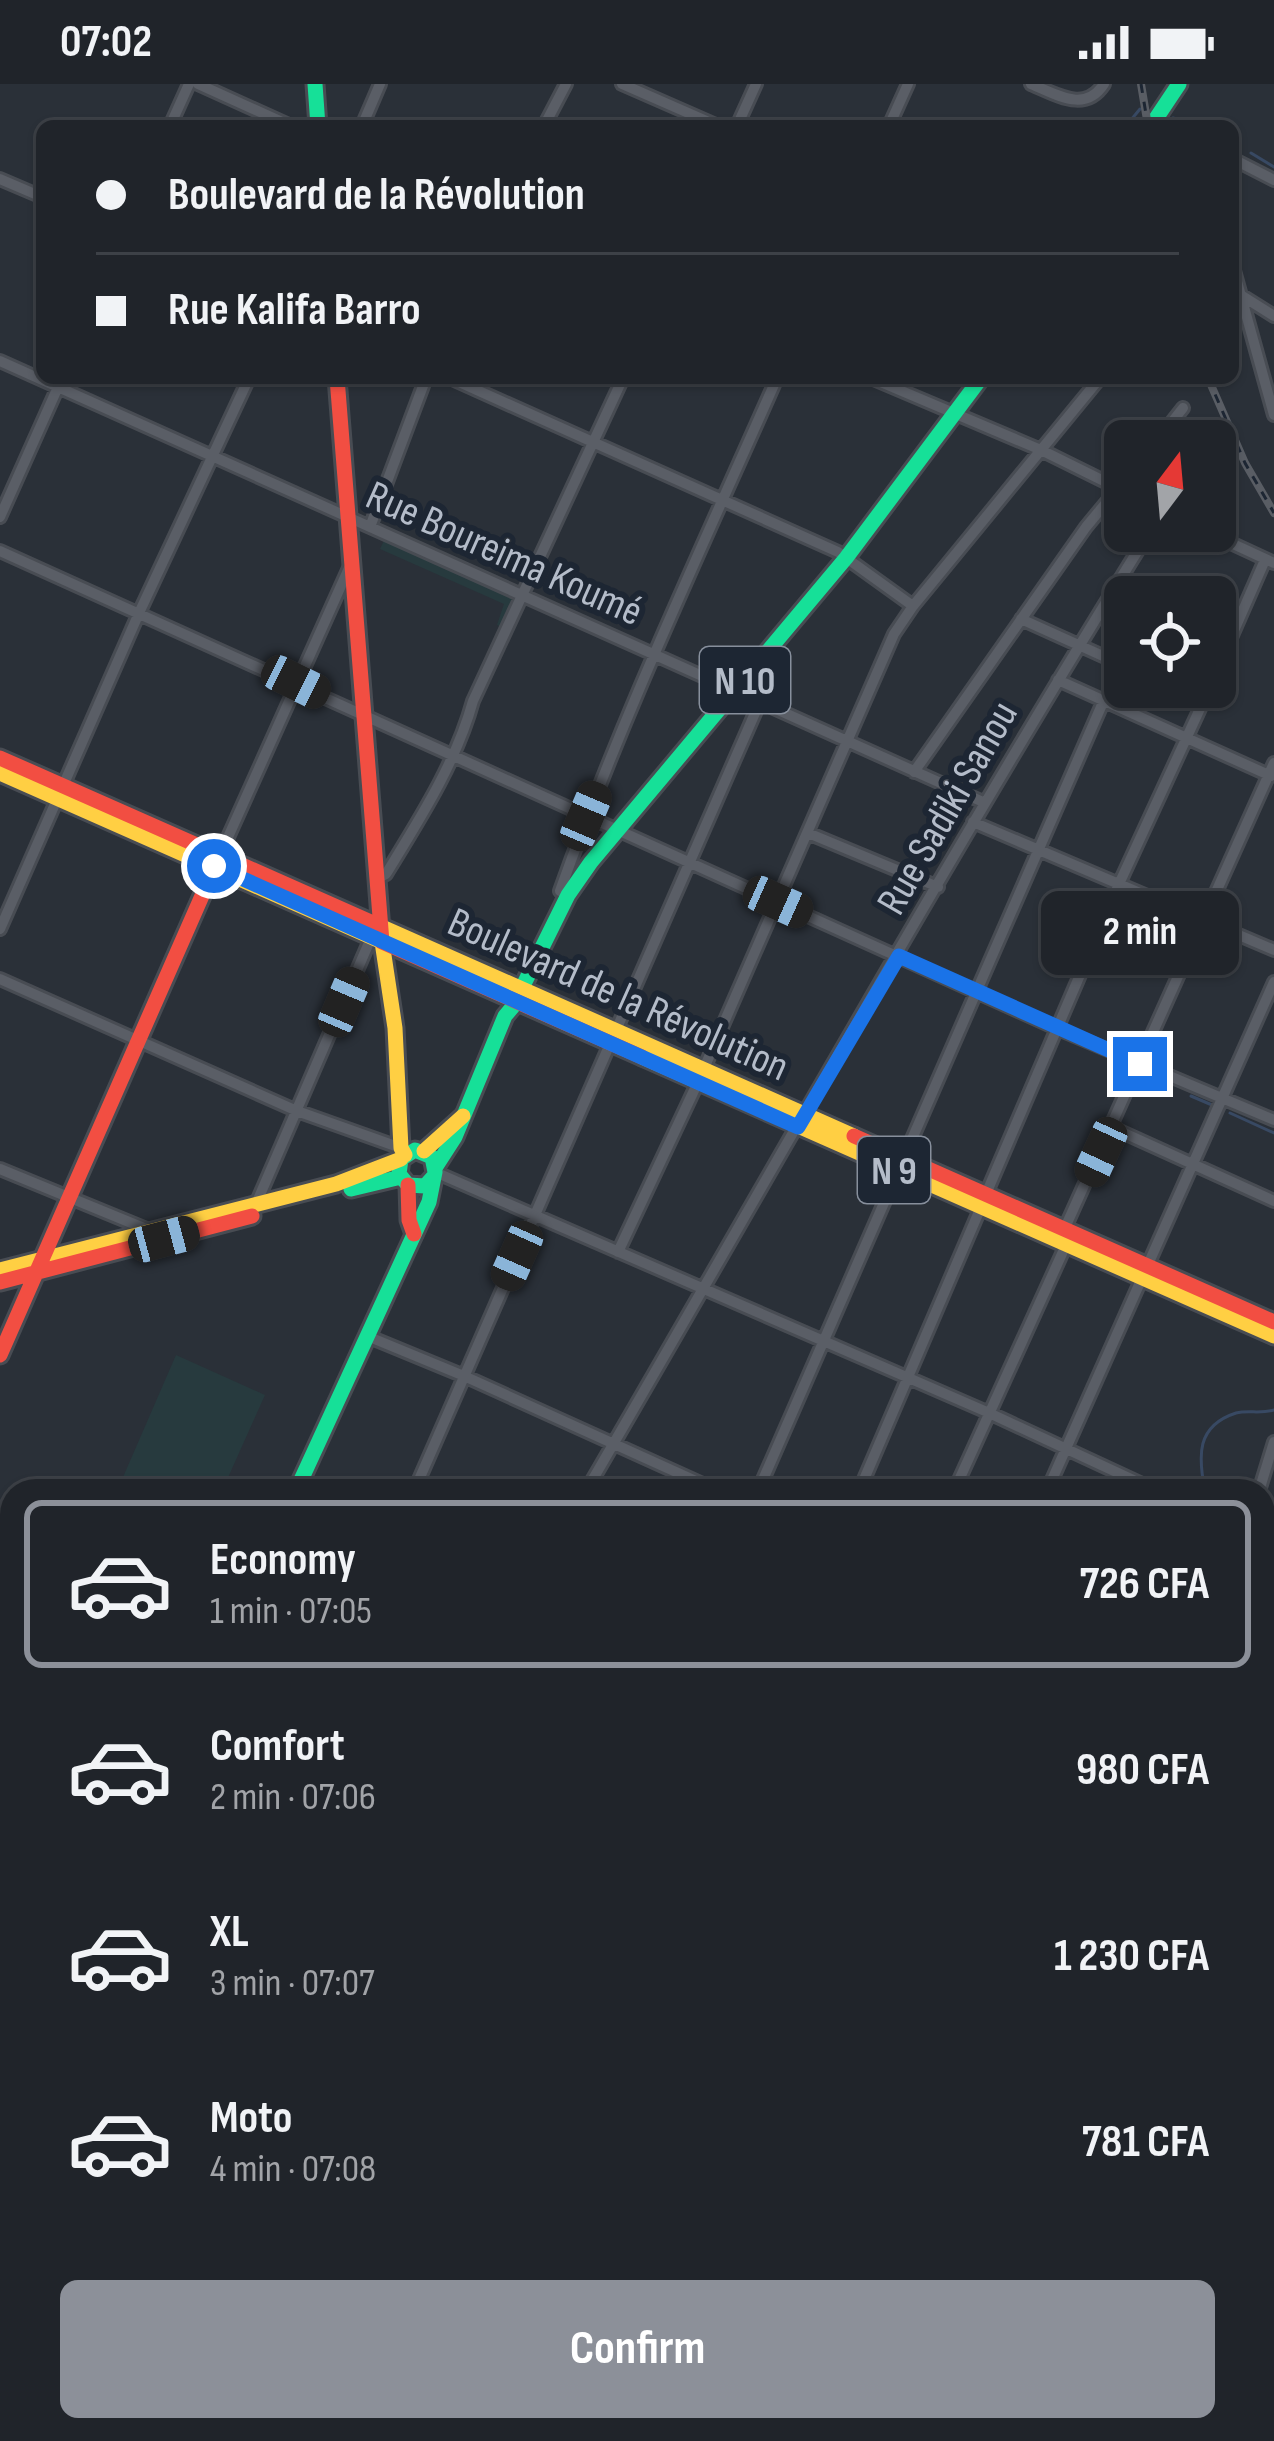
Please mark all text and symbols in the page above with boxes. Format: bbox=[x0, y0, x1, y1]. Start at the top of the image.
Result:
text: 07:02 bbox=[60, 15, 152, 70]
text: Boulevard de la Révolution bbox=[168, 168, 585, 223]
text: Rue Kalifa Barro bbox=[168, 283, 421, 338]
north arrow bbox=[1104, 420, 1236, 552]
map controls bbox=[1104, 420, 1236, 708]
street label: Rue Boureima Koumé bbox=[358, 471, 650, 638]
button: locate bbox=[1104, 576, 1236, 708]
road number: N 10 bbox=[700, 647, 790, 713]
car bbox=[256, 650, 336, 714]
street label: Rue Sadiki Sanou bbox=[867, 693, 1030, 924]
car bbox=[555, 776, 617, 856]
route start bbox=[187, 839, 241, 893]
car bbox=[738, 871, 818, 933]
callout: 2 min bbox=[1041, 890, 1239, 974]
street label: Boulevard de la Révolution bbox=[440, 897, 796, 1093]
text: 2 min bbox=[1103, 909, 1177, 956]
car bbox=[313, 962, 375, 1042]
route end bbox=[1113, 1037, 1167, 1091]
car bbox=[1069, 1112, 1133, 1192]
road number: N 9 bbox=[858, 1137, 930, 1203]
car bbox=[125, 1212, 203, 1266]
car bbox=[486, 1216, 548, 1296]
icon: car bbox=[66, 1530, 174, 1638]
text: Economy bbox=[210, 1533, 356, 1588]
text: 726 CFA bbox=[1079, 1557, 1209, 1612]
text: 1 min · 07:05 bbox=[210, 1588, 372, 1635]
icon: car bbox=[66, 1716, 174, 1824]
text: Comfort bbox=[210, 1719, 345, 1774]
text: 980 CFA bbox=[1076, 1743, 1209, 1798]
text: 2 min · 07:06 bbox=[210, 1774, 376, 1821]
icon: car bbox=[66, 1902, 174, 2010]
text: XL bbox=[210, 1905, 249, 1960]
text: 1 230 CFA bbox=[1054, 1929, 1209, 1984]
text: 3 min · 07:07 bbox=[210, 1960, 375, 2007]
icon: car bbox=[66, 2088, 174, 2196]
text: Moto bbox=[210, 2091, 292, 2146]
text: 781 CFA bbox=[1082, 2115, 1209, 2170]
text: 4 min · 07:08 bbox=[210, 2146, 376, 2193]
button: Confirm bbox=[60, 2280, 1215, 2418]

